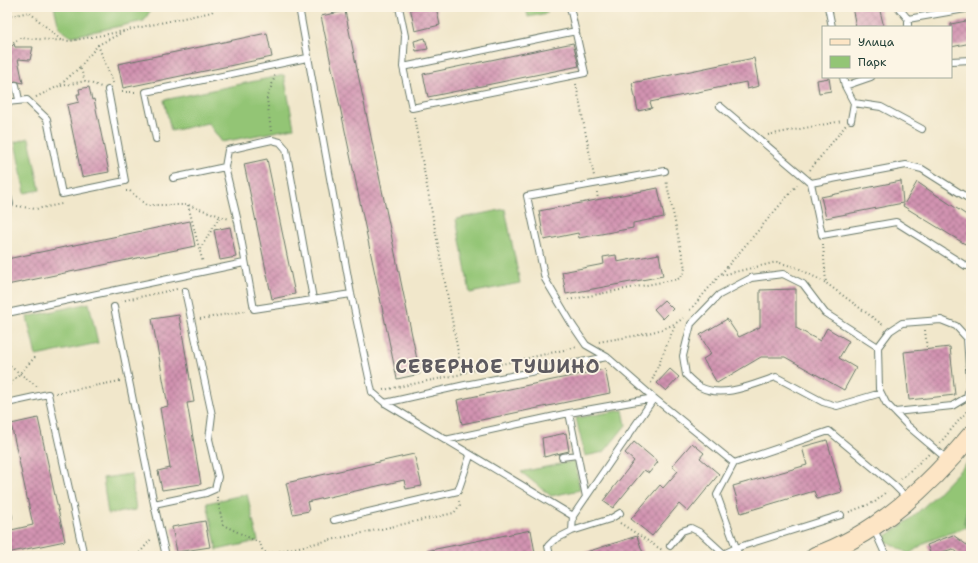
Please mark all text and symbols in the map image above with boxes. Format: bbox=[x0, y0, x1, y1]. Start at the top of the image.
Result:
legend bbox=[822, 26, 952, 78]
text: Улица bbox=[858, 34, 895, 50]
text: Парк bbox=[858, 54, 887, 70]
district label: СЕВЕРНОЕ ТУШИНО bbox=[395, 354, 601, 379]

